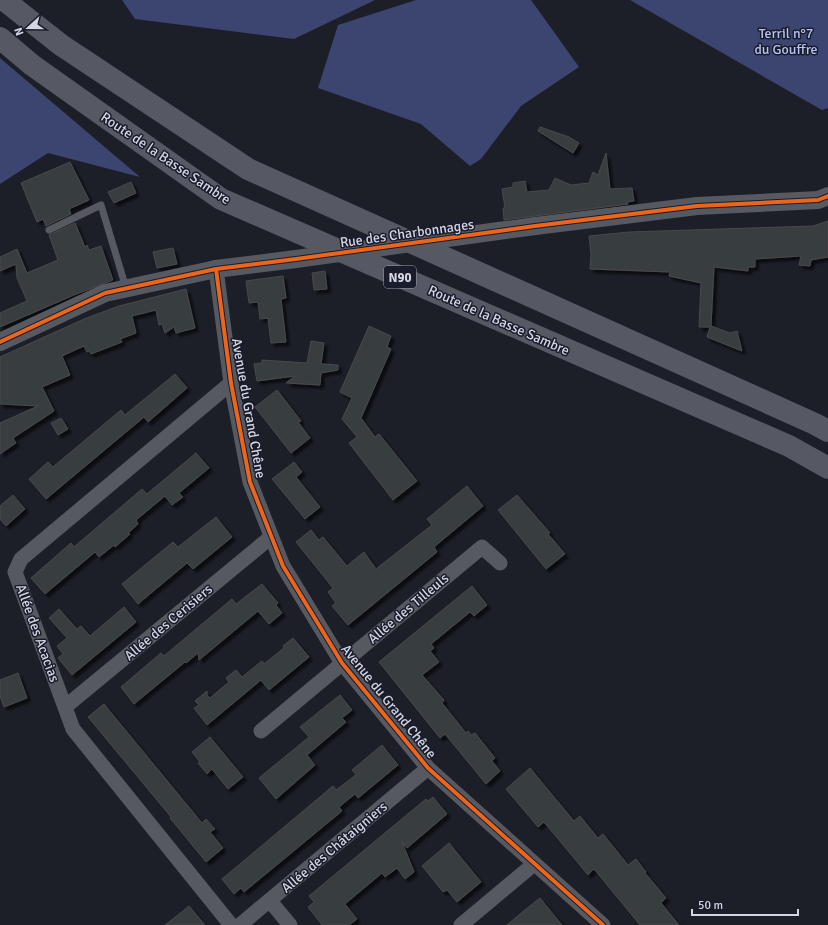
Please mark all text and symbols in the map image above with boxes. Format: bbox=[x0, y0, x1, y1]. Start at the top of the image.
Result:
north arrow bbox=[8, 8, 48, 48]
park label: Terril n°7 du Gouffre bbox=[754, 25, 818, 58]
text: N bbox=[12, 26, 27, 37]
street label: Route de la Basse Sambre bbox=[98, 109, 234, 208]
street label: Rue des Charbonnages bbox=[339, 216, 475, 251]
road number: N90 bbox=[384, 266, 416, 288]
street label: Route de la Basse Sambre bbox=[425, 282, 572, 359]
street label: Avenue du Grand Chêne bbox=[228, 337, 269, 480]
street label: Allée des Tilleuls bbox=[364, 570, 452, 647]
street label: Allée des Cerisiers bbox=[121, 581, 216, 664]
street label: Allée des Acacias bbox=[12, 582, 63, 684]
street label: Avenue du Grand Chêne bbox=[337, 641, 440, 762]
street label: Allée des Châtaigniers bbox=[278, 798, 391, 897]
scale bar bbox=[692, 891, 798, 917]
text: 50 m bbox=[698, 898, 723, 913]

